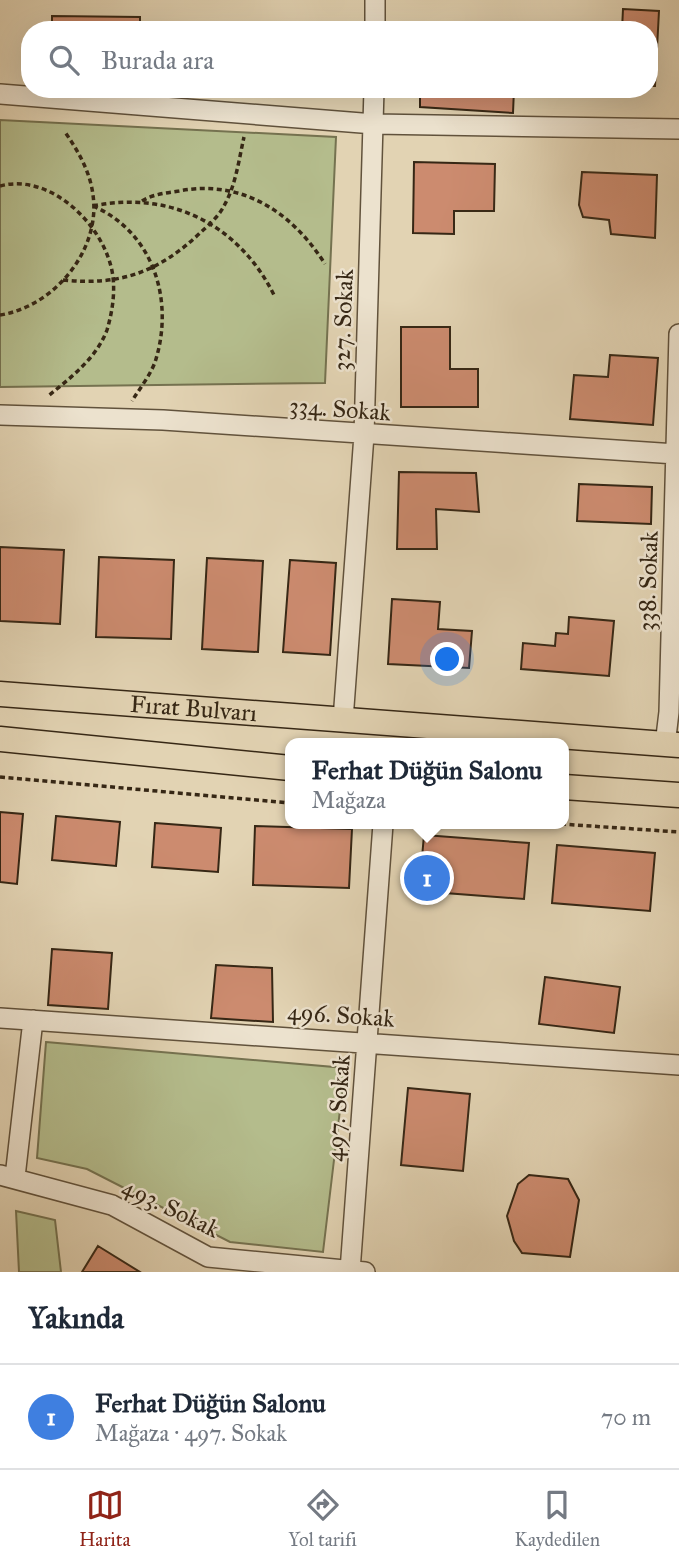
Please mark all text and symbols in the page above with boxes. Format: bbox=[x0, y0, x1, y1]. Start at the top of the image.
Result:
search box bbox=[21, 21, 658, 98]
icon: search bbox=[45, 41, 83, 79]
text: Burada ara bbox=[101, 44, 214, 76]
street label: 327. Sokak bbox=[326, 268, 360, 371]
street label: 334. Sokak bbox=[288, 390, 393, 428]
street label: 338. Sokak bbox=[631, 529, 665, 632]
your location bbox=[430, 642, 464, 676]
street label: Fırat Bulvarı bbox=[129, 689, 258, 728]
popup bbox=[285, 738, 569, 829]
text: Ferhat Düğün Salonu bbox=[312, 754, 542, 786]
text: Mağaza bbox=[312, 786, 386, 814]
pin: 1 bbox=[404, 852, 450, 904]
street label: 496. Sokak bbox=[287, 996, 396, 1034]
street label: 497. Sokak bbox=[319, 1053, 357, 1163]
street label: 493. Sokak bbox=[118, 1172, 225, 1245]
text: Yakında bbox=[28, 1300, 124, 1336]
text: Ferhat Düğün Salonu bbox=[95, 1387, 326, 1419]
text: 1 bbox=[46, 1403, 56, 1431]
text: 70 m bbox=[601, 1403, 651, 1431]
text: Mağaza · 497. Sokak bbox=[95, 1419, 287, 1447]
tab: Harita bbox=[79, 1486, 131, 1551]
tab: Yol tarifi bbox=[288, 1486, 357, 1551]
tab: Kaydedilen bbox=[515, 1486, 600, 1551]

